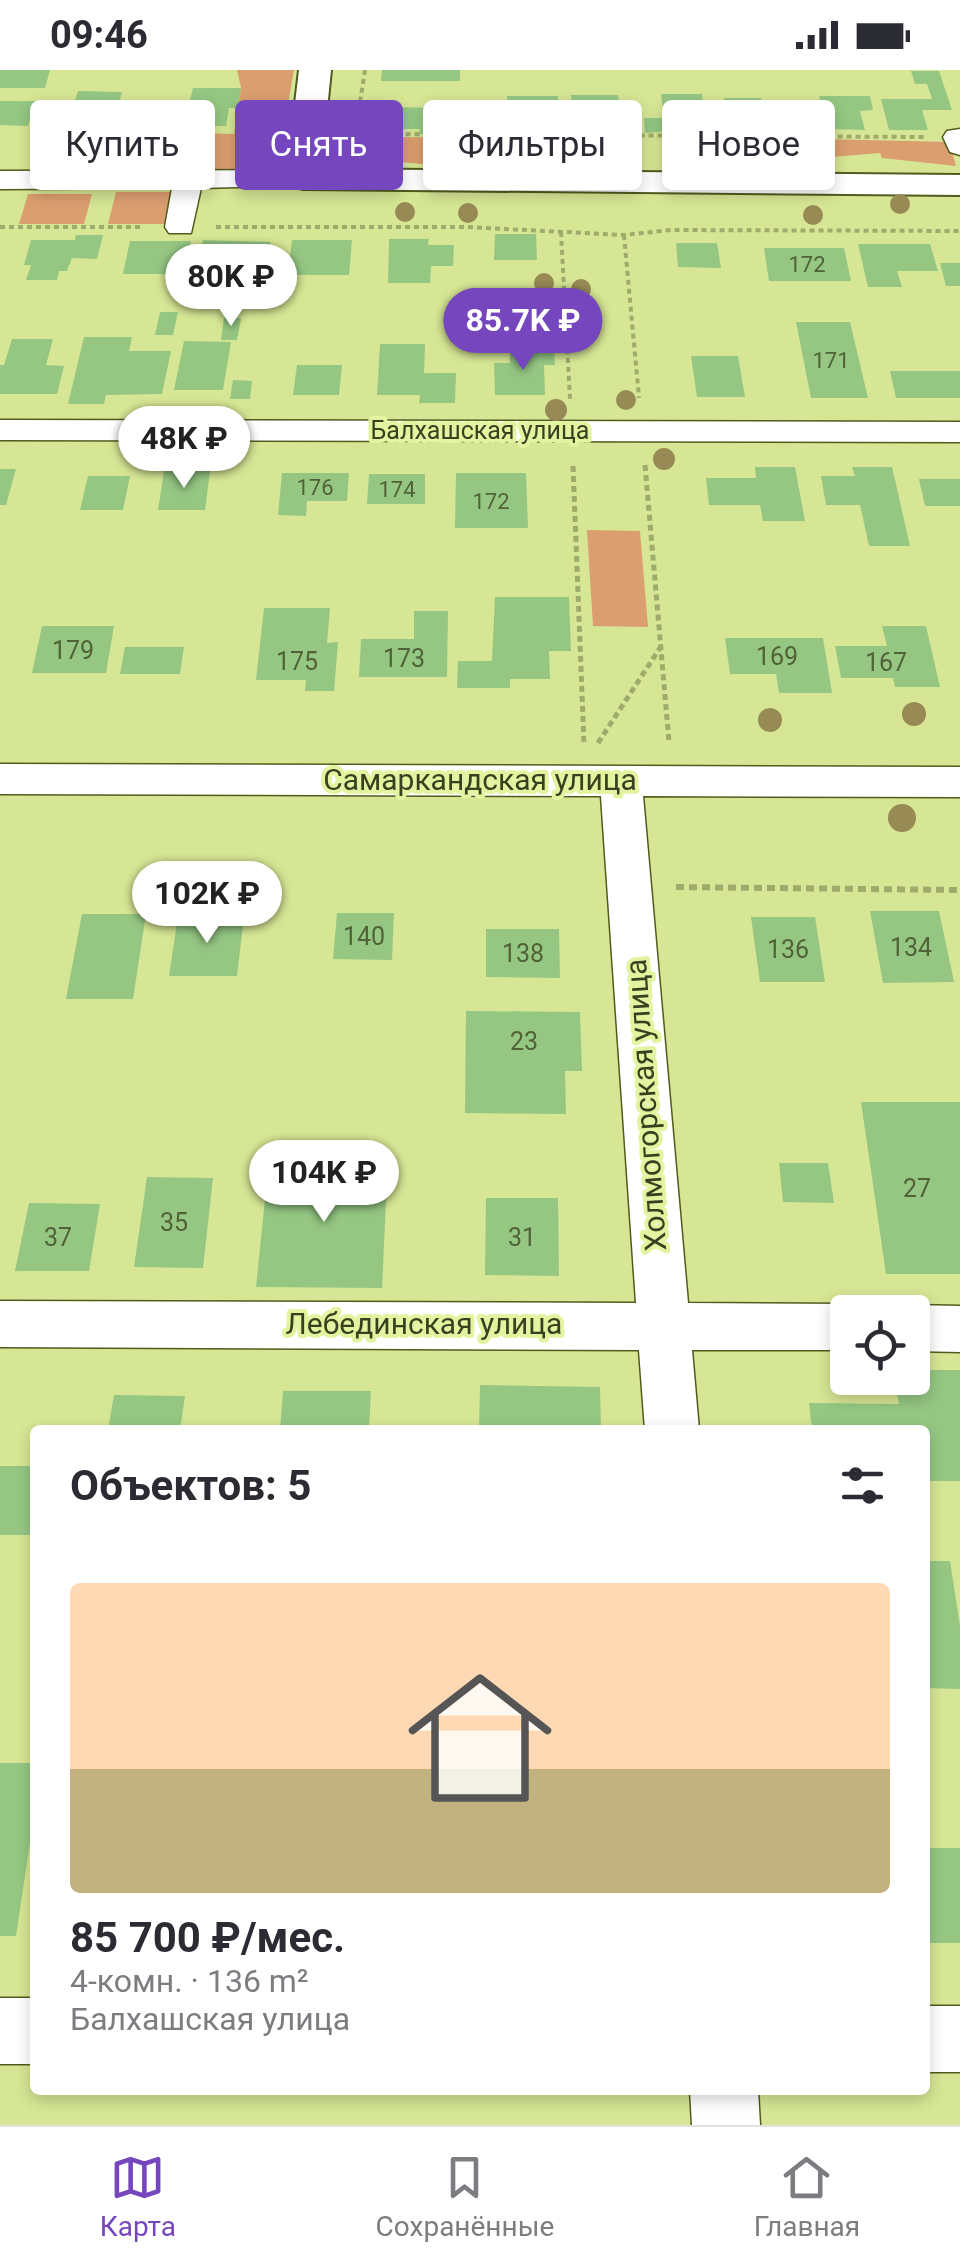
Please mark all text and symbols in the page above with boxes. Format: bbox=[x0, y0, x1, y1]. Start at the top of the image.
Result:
text: 09:46 bbox=[50, 13, 148, 57]
chip: Купить bbox=[30, 100, 215, 190]
chip: Снять bbox=[235, 100, 403, 190]
chip: Фильтры bbox=[423, 100, 642, 190]
chip: Новое bbox=[662, 100, 835, 190]
pin: 80K ₽ bbox=[161, 244, 301, 329]
house number: 172 bbox=[788, 252, 826, 277]
text: 80K ₽ bbox=[187, 257, 275, 295]
pin: 85.7K ₽ bbox=[431, 288, 615, 373]
text: 85.7K ₽ bbox=[465, 301, 581, 339]
house number: 171 bbox=[812, 348, 850, 373]
pin: 48K ₽ bbox=[114, 406, 254, 491]
street label: Балхашская улица bbox=[371, 416, 589, 445]
text: 48K ₽ bbox=[140, 419, 228, 457]
house number: 176 bbox=[296, 475, 334, 500]
house number: 174 bbox=[378, 477, 416, 502]
house number: 172 bbox=[472, 489, 510, 514]
house number: 179 bbox=[52, 636, 94, 665]
house number: 169 bbox=[756, 642, 798, 671]
house number: 173 bbox=[383, 644, 425, 673]
house number: 175 bbox=[276, 647, 318, 676]
house number: 167 bbox=[865, 648, 907, 677]
street label: Самаркандская улица bbox=[323, 762, 637, 797]
pin: 102K ₽ bbox=[126, 861, 288, 946]
text: 102K ₽ bbox=[154, 874, 260, 912]
house number: 140 bbox=[343, 922, 385, 951]
house number: 134 bbox=[890, 933, 932, 962]
house number: 136 bbox=[767, 935, 809, 964]
house number: 138 bbox=[502, 939, 544, 968]
street label: Холмогорская улица bbox=[618, 958, 673, 1252]
house number: 23 bbox=[510, 1027, 538, 1056]
pin: 104K ₽ bbox=[243, 1140, 405, 1225]
text: 104K ₽ bbox=[271, 1153, 377, 1191]
house number: 27 bbox=[903, 1174, 931, 1203]
house number: 35 bbox=[160, 1208, 188, 1237]
house number: 37 bbox=[44, 1223, 72, 1252]
house number: 31 bbox=[508, 1223, 536, 1252]
map controls bbox=[830, 1295, 930, 1395]
button: locate bbox=[830, 1295, 930, 1395]
street label: Лебединская улица bbox=[286, 1306, 562, 1341]
icon: filters bbox=[835, 1458, 890, 1513]
text: Объектов: 5 bbox=[70, 1461, 311, 1510]
icon: home bbox=[390, 1648, 570, 1828]
text: 85 700 ₽/мес. bbox=[70, 1913, 345, 1962]
text: 4-комн. · 136 m² bbox=[70, 1962, 309, 2000]
text: Балхашская улица bbox=[70, 2000, 350, 2038]
tab: Карта bbox=[100, 2150, 176, 2243]
tab: Сохранённые bbox=[376, 2150, 554, 2243]
tab: Главная bbox=[754, 2150, 860, 2243]

